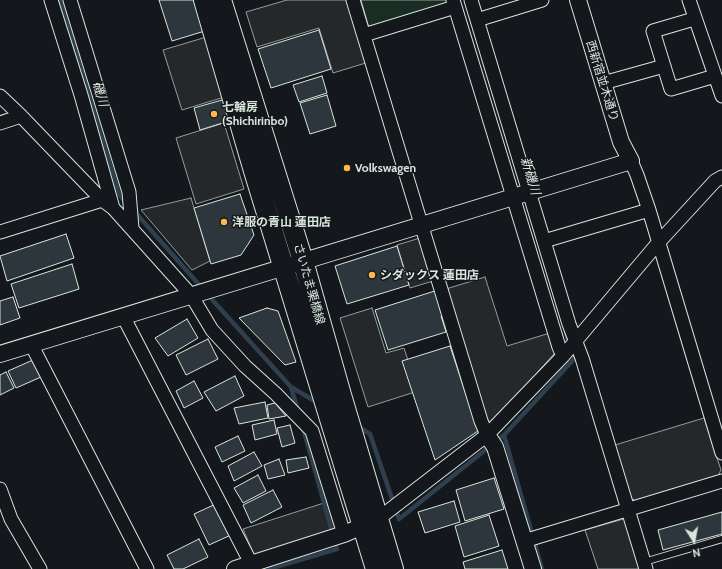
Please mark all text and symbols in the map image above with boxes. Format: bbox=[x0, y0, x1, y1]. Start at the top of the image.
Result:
street label: 西新宿並木通り bbox=[583, 39, 621, 123]
water label: 磯川 bbox=[89, 79, 111, 109]
place label: 七輪房 (Shichirinbo) bbox=[222, 100, 288, 128]
marker: 七輪房 (Shichirinbo) bbox=[209, 109, 219, 119]
water label: 新磯川 bbox=[517, 155, 543, 197]
place label: Volkswagen bbox=[355, 161, 416, 175]
marker: Volkswagen bbox=[342, 163, 352, 173]
place label: 洋服の青山 蓮田店 bbox=[232, 215, 331, 229]
marker: 洋服の青山 蓮田店 bbox=[219, 217, 229, 227]
street label: さいたま栗橋線 bbox=[291, 242, 327, 326]
place label: シダックス 蓮田店 bbox=[380, 268, 479, 282]
marker: シダックス 蓮田店 bbox=[367, 270, 377, 280]
north arrow bbox=[674, 521, 714, 561]
text: N bbox=[691, 545, 701, 560]

